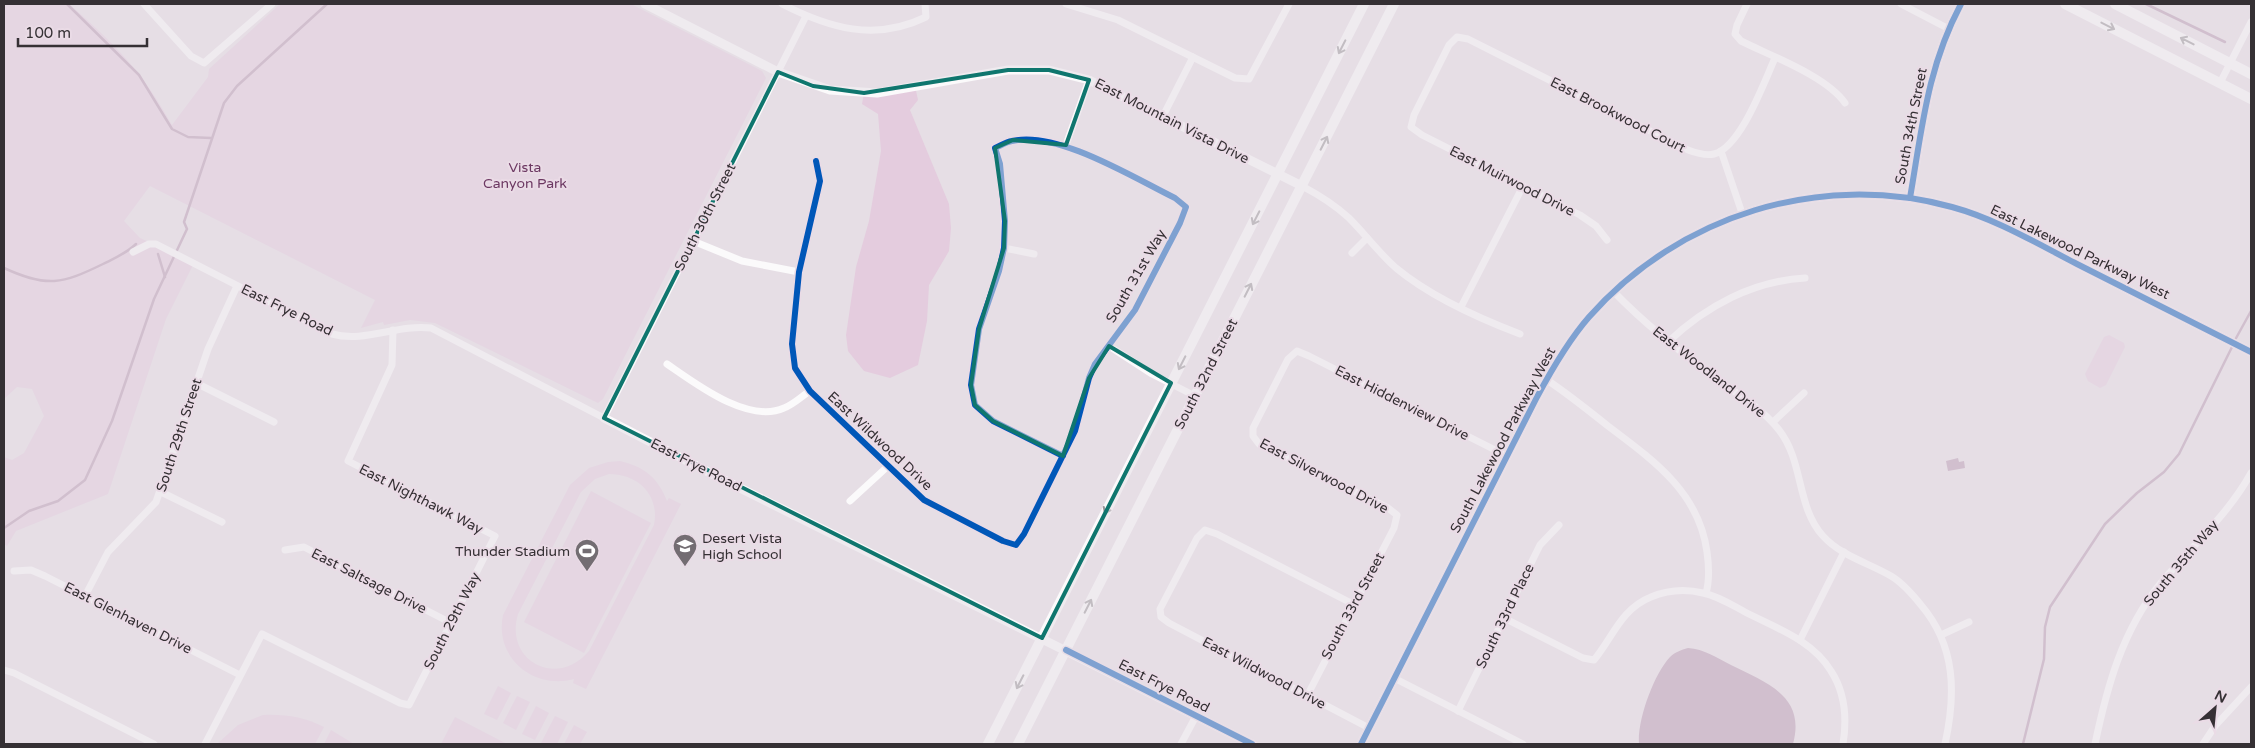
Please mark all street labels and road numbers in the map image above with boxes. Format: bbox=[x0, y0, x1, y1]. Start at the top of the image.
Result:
street label: South 34th Street bbox=[1891, 66, 1931, 186]
street label: East Brookwood Court bbox=[1548, 73, 1689, 157]
street label: East Mountain Vista Drive bbox=[1092, 75, 1252, 167]
street label: East Muirwood Drive bbox=[1447, 142, 1577, 220]
street label: South 30th Street bbox=[671, 160, 740, 274]
street label: East Lakewood Parkway West bbox=[1988, 201, 2173, 303]
street label: South 31st Way bbox=[1102, 226, 1170, 326]
street label: East Frye Road bbox=[238, 280, 336, 340]
street label: South 32nd Street bbox=[1171, 315, 1242, 432]
street label: East Woodland Drive bbox=[1649, 323, 1769, 421]
street label: South Lakewood Parkway West bbox=[1447, 344, 1560, 536]
street label: East Hiddenview Drive bbox=[1332, 362, 1472, 444]
street label: South 29th Street bbox=[153, 376, 206, 494]
street label: East Wildwood Drive bbox=[824, 388, 936, 494]
street label: East Frye Road bbox=[648, 435, 744, 495]
street label: East Silverwood Drive bbox=[1257, 435, 1391, 517]
street label: East Nighthawk Way bbox=[356, 460, 486, 538]
street label: South 35th Way bbox=[2140, 516, 2222, 610]
street label: East Saltsage Drive bbox=[308, 545, 430, 617]
street label: South 33rd Street bbox=[1318, 549, 1389, 662]
street label: South 33rd Place bbox=[1472, 561, 1538, 671]
street label: South 29th Way bbox=[420, 569, 484, 673]
street label: East Glenhaven Drive bbox=[61, 578, 195, 658]
street label: East Wildwood Drive bbox=[1199, 633, 1329, 713]
street label: East Frye Road bbox=[1116, 656, 1212, 716]

